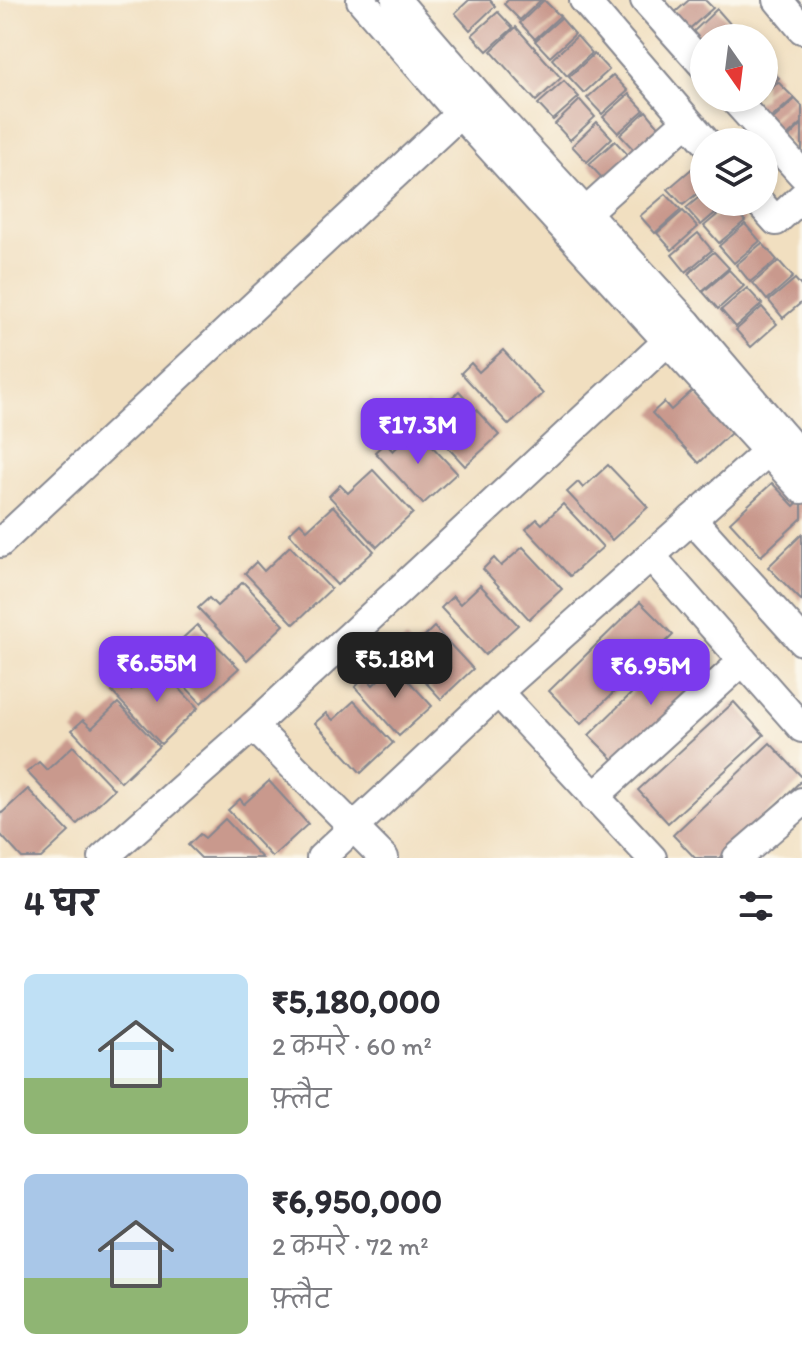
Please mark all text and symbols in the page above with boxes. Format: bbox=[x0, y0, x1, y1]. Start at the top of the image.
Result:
north arrow bbox=[690, 24, 778, 112]
map controls bbox=[690, 24, 778, 216]
button: layers bbox=[690, 128, 778, 216]
pin: ₹17.3M bbox=[353, 398, 483, 466]
text: ₹17.3M bbox=[379, 408, 457, 440]
pin: ₹5.18M bbox=[330, 632, 460, 700]
pin: ₹6.55M bbox=[92, 636, 222, 704]
pin: ₹6.95M bbox=[586, 639, 716, 707]
text: ₹5.18M bbox=[355, 642, 435, 674]
text: ₹6.55M bbox=[117, 646, 197, 678]
text: ₹6.95M bbox=[611, 649, 691, 681]
text: 4 घर bbox=[24, 883, 97, 924]
icon: filters bbox=[734, 884, 778, 928]
text: ₹5,180,000 bbox=[272, 981, 441, 1022]
icon: home bbox=[88, 1006, 184, 1102]
text: 2 कमरे · 60 m² bbox=[272, 1030, 432, 1062]
text: फ़्लैट bbox=[272, 1083, 331, 1115]
text: ₹6,950,000 bbox=[272, 1181, 442, 1222]
icon: home bbox=[88, 1206, 184, 1302]
text: 2 कमरे · 72 m² bbox=[272, 1230, 429, 1262]
text: फ़्लैट bbox=[272, 1283, 331, 1315]

